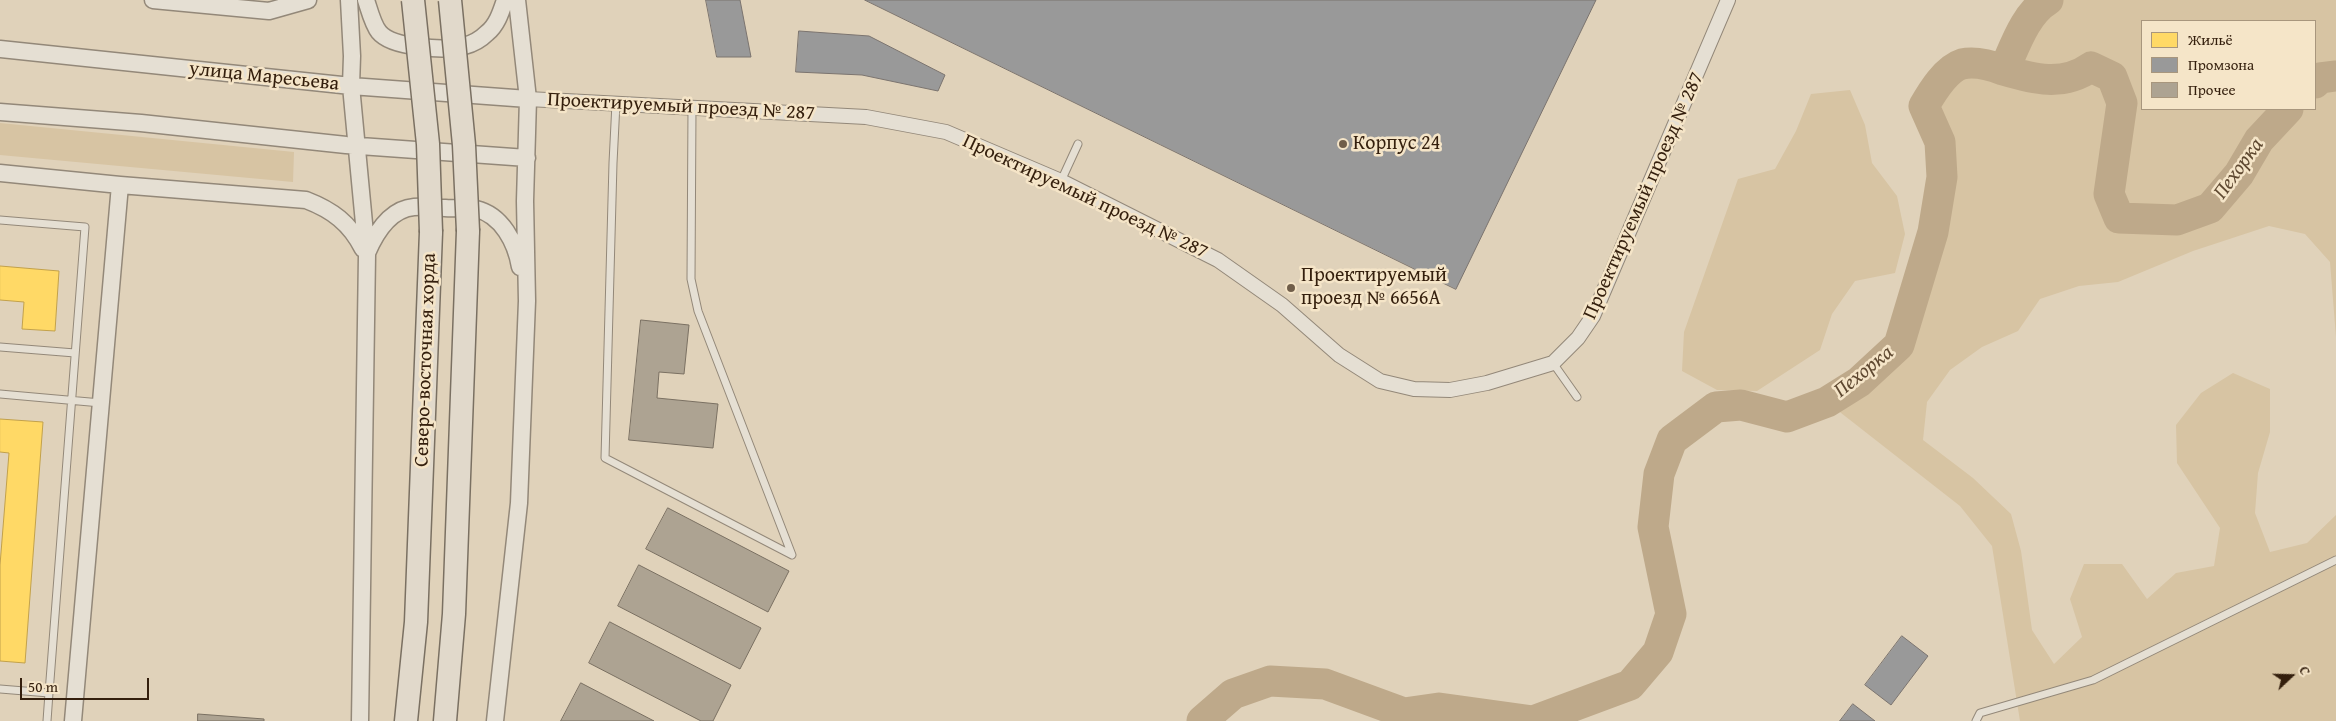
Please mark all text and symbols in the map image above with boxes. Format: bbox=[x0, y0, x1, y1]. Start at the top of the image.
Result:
legend bbox=[2141, 20, 2316, 110]
text: Жильё bbox=[2188, 29, 2233, 50]
text: Промзона bbox=[2188, 54, 2254, 75]
street label: улица Маресьева bbox=[188, 57, 340, 97]
street label: Проектируемый проезд № 287 bbox=[1579, 69, 1709, 323]
text: Прочее bbox=[2188, 79, 2236, 100]
street label: Проектируемый проезд № 287 bbox=[547, 88, 815, 126]
street label: Проектируемый проезд № 287 bbox=[958, 129, 1212, 265]
place label: Корпус 24 bbox=[1353, 132, 1440, 156]
water label: Пехорка bbox=[2208, 134, 2270, 204]
marker: Корпус 24 bbox=[1337, 138, 1349, 150]
street label: Северо-восточная хорда bbox=[410, 253, 442, 467]
place label: Проектируемый проезд № 6656А bbox=[1301, 264, 1447, 311]
marker: Проектируемый проезд № 6656А bbox=[1285, 282, 1297, 294]
water label: Пехорка bbox=[1829, 340, 1899, 404]
north arrow bbox=[2266, 651, 2316, 701]
text: С bbox=[2294, 663, 2316, 678]
scale bar bbox=[22, 668, 151, 700]
text: 50 m bbox=[28, 676, 58, 697]

